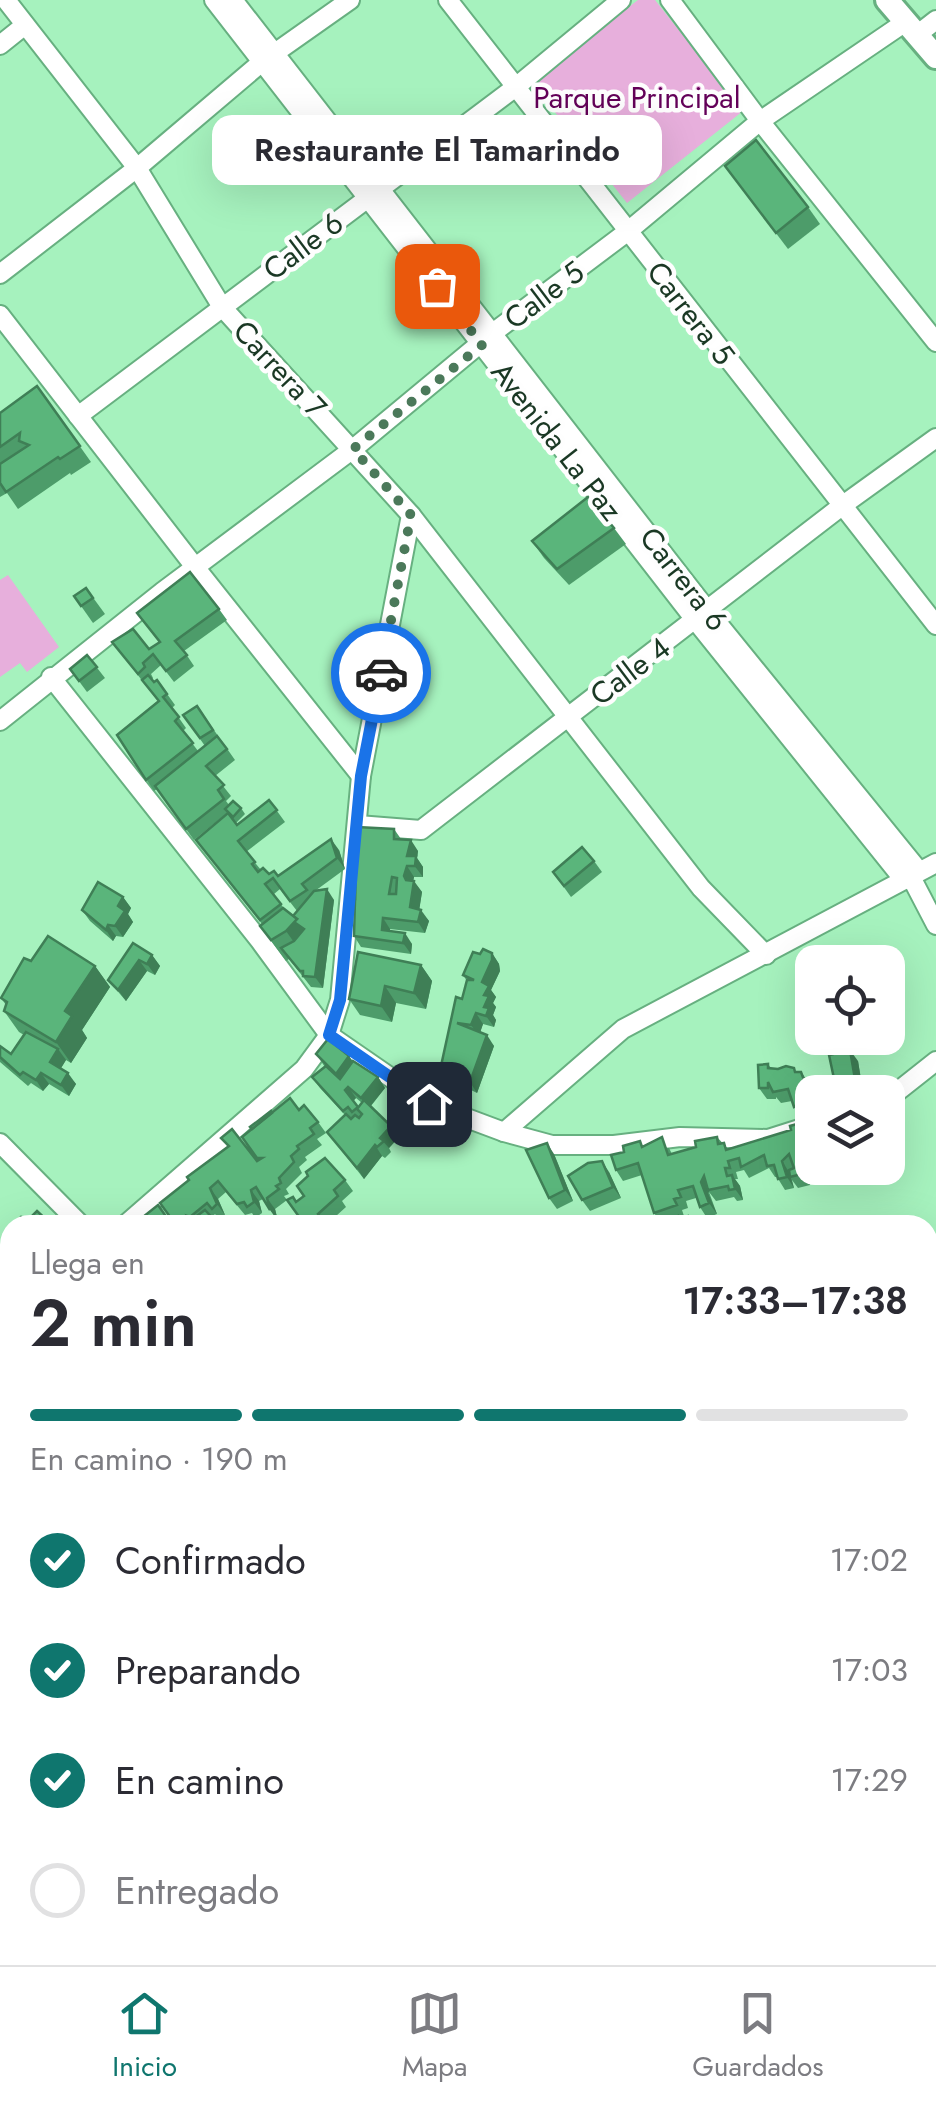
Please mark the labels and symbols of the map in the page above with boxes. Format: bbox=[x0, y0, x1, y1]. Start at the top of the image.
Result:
park label: Parque Principal bbox=[533, 76, 741, 119]
callout: Restaurante El Tamarindo bbox=[212, 116, 662, 186]
street label: Calle 6 bbox=[254, 202, 352, 290]
pin bbox=[395, 244, 480, 329]
street label: Calle 5 bbox=[495, 251, 593, 339]
street label: Carrera 5 bbox=[637, 252, 745, 374]
street label: Carrera 7 bbox=[223, 310, 337, 428]
street label: Avenida La Paz bbox=[481, 352, 633, 530]
street label: Carrera 6 bbox=[630, 518, 738, 640]
courier bbox=[331, 623, 431, 723]
street label: Calle 4 bbox=[581, 627, 679, 715]
pin bbox=[387, 1062, 472, 1147]

